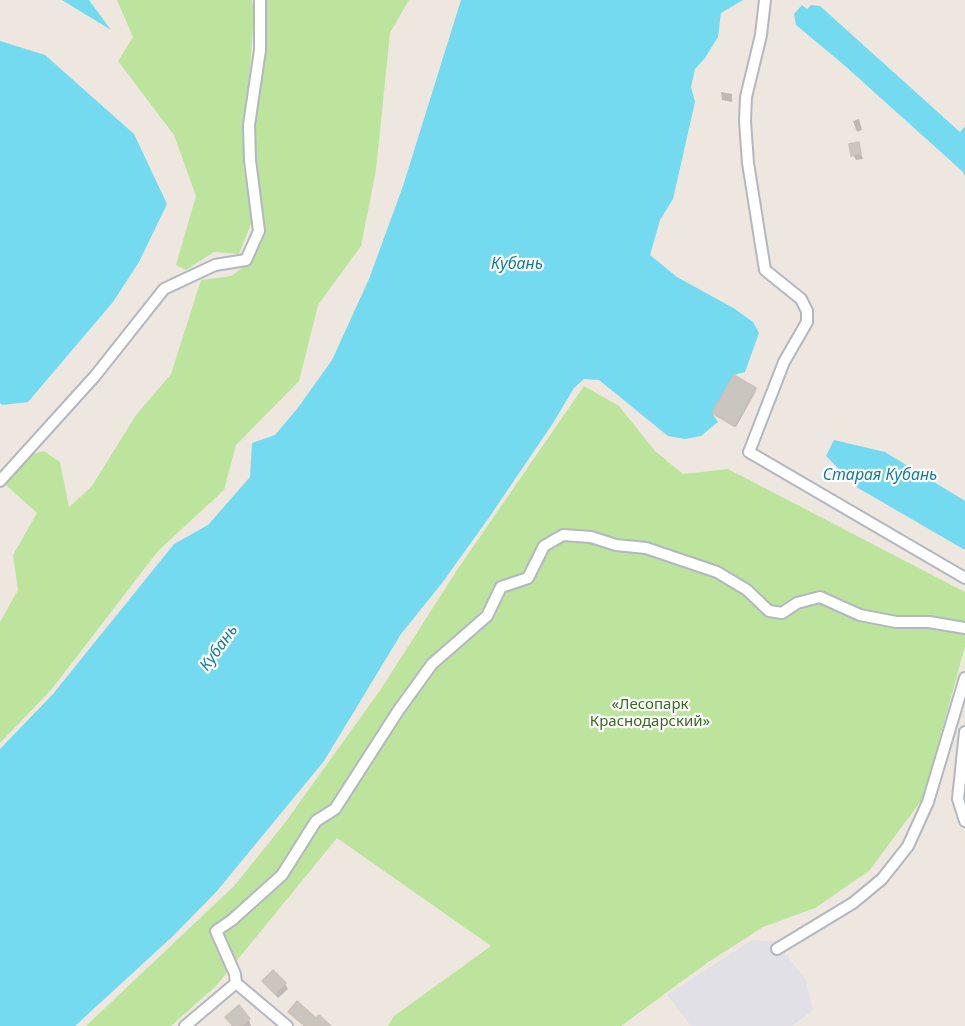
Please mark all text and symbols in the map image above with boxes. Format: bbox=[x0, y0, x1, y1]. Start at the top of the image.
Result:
water label: Кубань bbox=[491, 254, 543, 274]
water label: Старая Кубань bbox=[823, 465, 937, 485]
water label: Кубань bbox=[196, 621, 242, 675]
park label: «Лесопарк Краснодарский» bbox=[590, 696, 710, 731]

